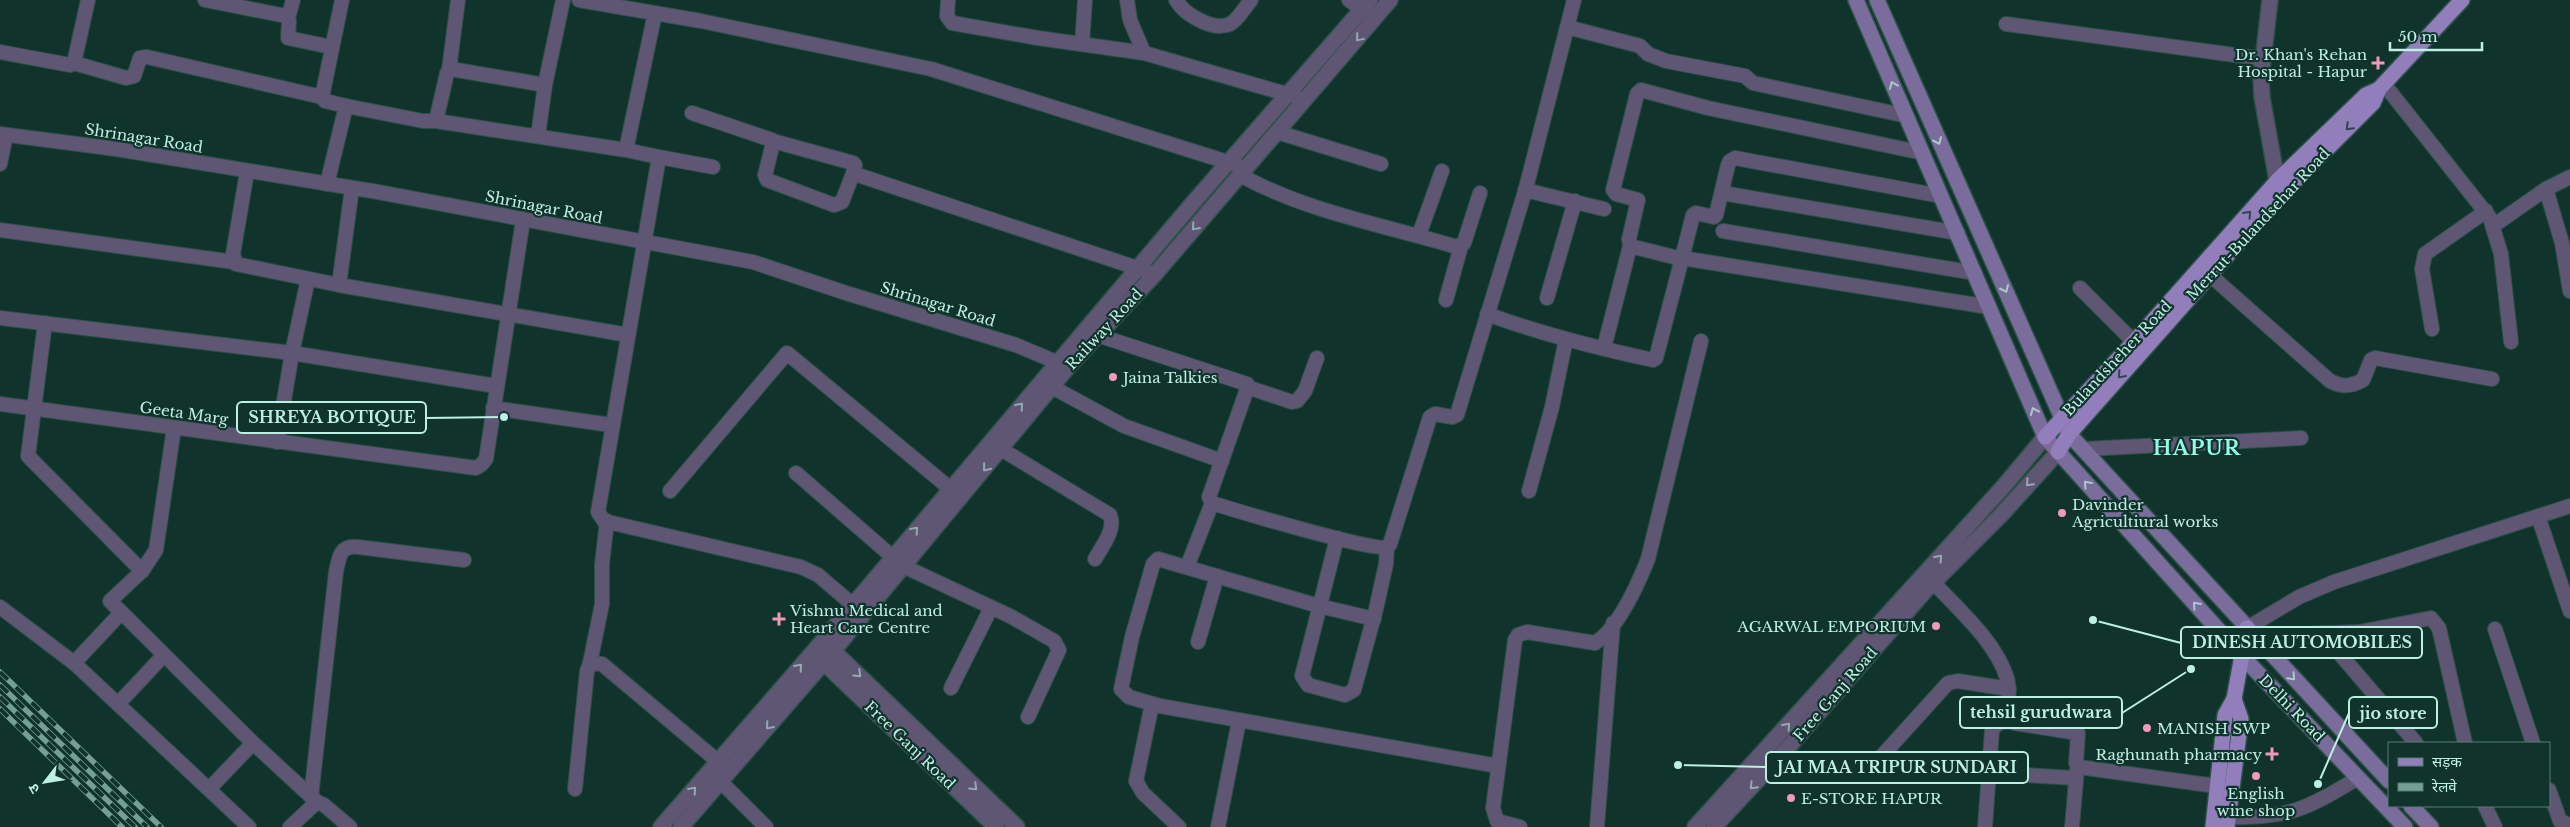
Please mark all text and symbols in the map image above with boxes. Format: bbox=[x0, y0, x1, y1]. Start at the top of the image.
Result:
scale bar bbox=[2390, 20, 2482, 52]
text: 50 m bbox=[2398, 27, 2438, 46]
one-way arrow bbox=[1356, 32, 1365, 41]
place label: Dr. Khan's Rehan Hospital - Hapur bbox=[2235, 45, 2368, 81]
marker: Dr. Khan's Rehan Hospital - Hapur bbox=[2371, 56, 2385, 70]
one-way arrow bbox=[1888, 81, 1899, 90]
street label: Shrinagar Road bbox=[84, 119, 204, 157]
one-way arrow bbox=[2346, 121, 2355, 130]
one-way arrow bbox=[1932, 136, 1943, 145]
street label: Merrut-Bulandsehar Road bbox=[2182, 144, 2334, 304]
street label: Shrinagar Road bbox=[484, 186, 604, 228]
one-way arrow bbox=[2242, 210, 2251, 219]
one-way arrow bbox=[1192, 221, 1201, 230]
street label: Shrinagar Road bbox=[878, 277, 998, 331]
street label: Railway Road bbox=[1062, 284, 1146, 374]
one-way arrow bbox=[1998, 284, 2009, 293]
street label: Bulandsheher Road bbox=[2059, 296, 2175, 420]
place label: Jaina Talkies bbox=[1121, 368, 1218, 387]
one-way arrow bbox=[2118, 370, 2127, 379]
marker: Jaina Talkies bbox=[1107, 371, 1119, 383]
street label: Geeta Marg bbox=[139, 397, 230, 429]
callout: SHREYA BOTIQUE bbox=[237, 402, 426, 433]
one-way arrow bbox=[1015, 402, 1024, 411]
text: SHREYA BOTIQUE bbox=[248, 407, 416, 427]
one-way arrow bbox=[2029, 407, 2039, 415]
district label: HAPUR bbox=[2153, 436, 2241, 460]
one-way arrow bbox=[983, 462, 991, 471]
one-way arrow bbox=[2026, 478, 2035, 487]
one-way arrow bbox=[2084, 481, 2093, 490]
place label: Davinder Agricultiural works bbox=[2071, 495, 2219, 531]
marker: Davinder Agricultiural works bbox=[2056, 507, 2068, 519]
one-way arrow bbox=[910, 526, 919, 535]
one-way arrow bbox=[1933, 554, 1942, 563]
place label: Vishnu Medical and Heart Care Centre bbox=[789, 601, 943, 637]
one-way arrow bbox=[2193, 601, 2202, 610]
marker: Vishnu Medical and Heart Care Centre bbox=[772, 612, 786, 626]
place label: AGARWAL EMPORIUM bbox=[1736, 617, 1926, 636]
marker: AGARWAL EMPORIUM bbox=[1930, 620, 1942, 632]
callout: DINESH AUTOMOBILES bbox=[2181, 627, 2422, 658]
text: DINESH AUTOMOBILES bbox=[2192, 632, 2412, 652]
street label: Free Ganj Road bbox=[1789, 643, 1881, 745]
one-way arrow bbox=[793, 664, 802, 673]
one-way arrow bbox=[852, 668, 861, 677]
street label: Delhi Road bbox=[2255, 670, 2329, 746]
one-way arrow bbox=[2286, 671, 2295, 680]
street label: Free Ganj Road bbox=[861, 697, 959, 793]
callout: tehsil gurudwara bbox=[1960, 697, 2122, 728]
callout: jio store bbox=[2349, 697, 2437, 728]
text: tehsil gurudwara bbox=[1970, 702, 2112, 722]
text: jio store bbox=[2356, 703, 2427, 723]
place label: MANISH SWP bbox=[2157, 719, 2270, 738]
one-way arrow bbox=[766, 720, 775, 729]
marker: MANISH SWP bbox=[2141, 722, 2153, 734]
one-way arrow bbox=[1781, 723, 1790, 732]
legend bbox=[2388, 742, 2550, 807]
place label: Raghunath pharmacy bbox=[2096, 745, 2262, 764]
marker: Raghunath pharmacy bbox=[2266, 748, 2278, 760]
callout: JAI MAA TRIPUR SUNDARI bbox=[1766, 752, 2028, 783]
text: सड़क bbox=[2432, 752, 2462, 771]
north arrow bbox=[20, 757, 70, 807]
text: JAI MAA TRIPUR SUNDARI bbox=[1774, 757, 2017, 777]
marker: English wine shop bbox=[2250, 770, 2262, 782]
text: रेलवे bbox=[2431, 777, 2457, 796]
text: उ bbox=[24, 780, 44, 797]
one-way arrow bbox=[1749, 780, 1758, 789]
one-way arrow bbox=[969, 781, 978, 790]
place label: English wine shop bbox=[2217, 784, 2295, 820]
one-way arrow bbox=[687, 787, 696, 796]
place label: E-STORE HAPUR bbox=[1801, 789, 1943, 808]
marker: E-STORE HAPUR bbox=[1785, 792, 1797, 804]

